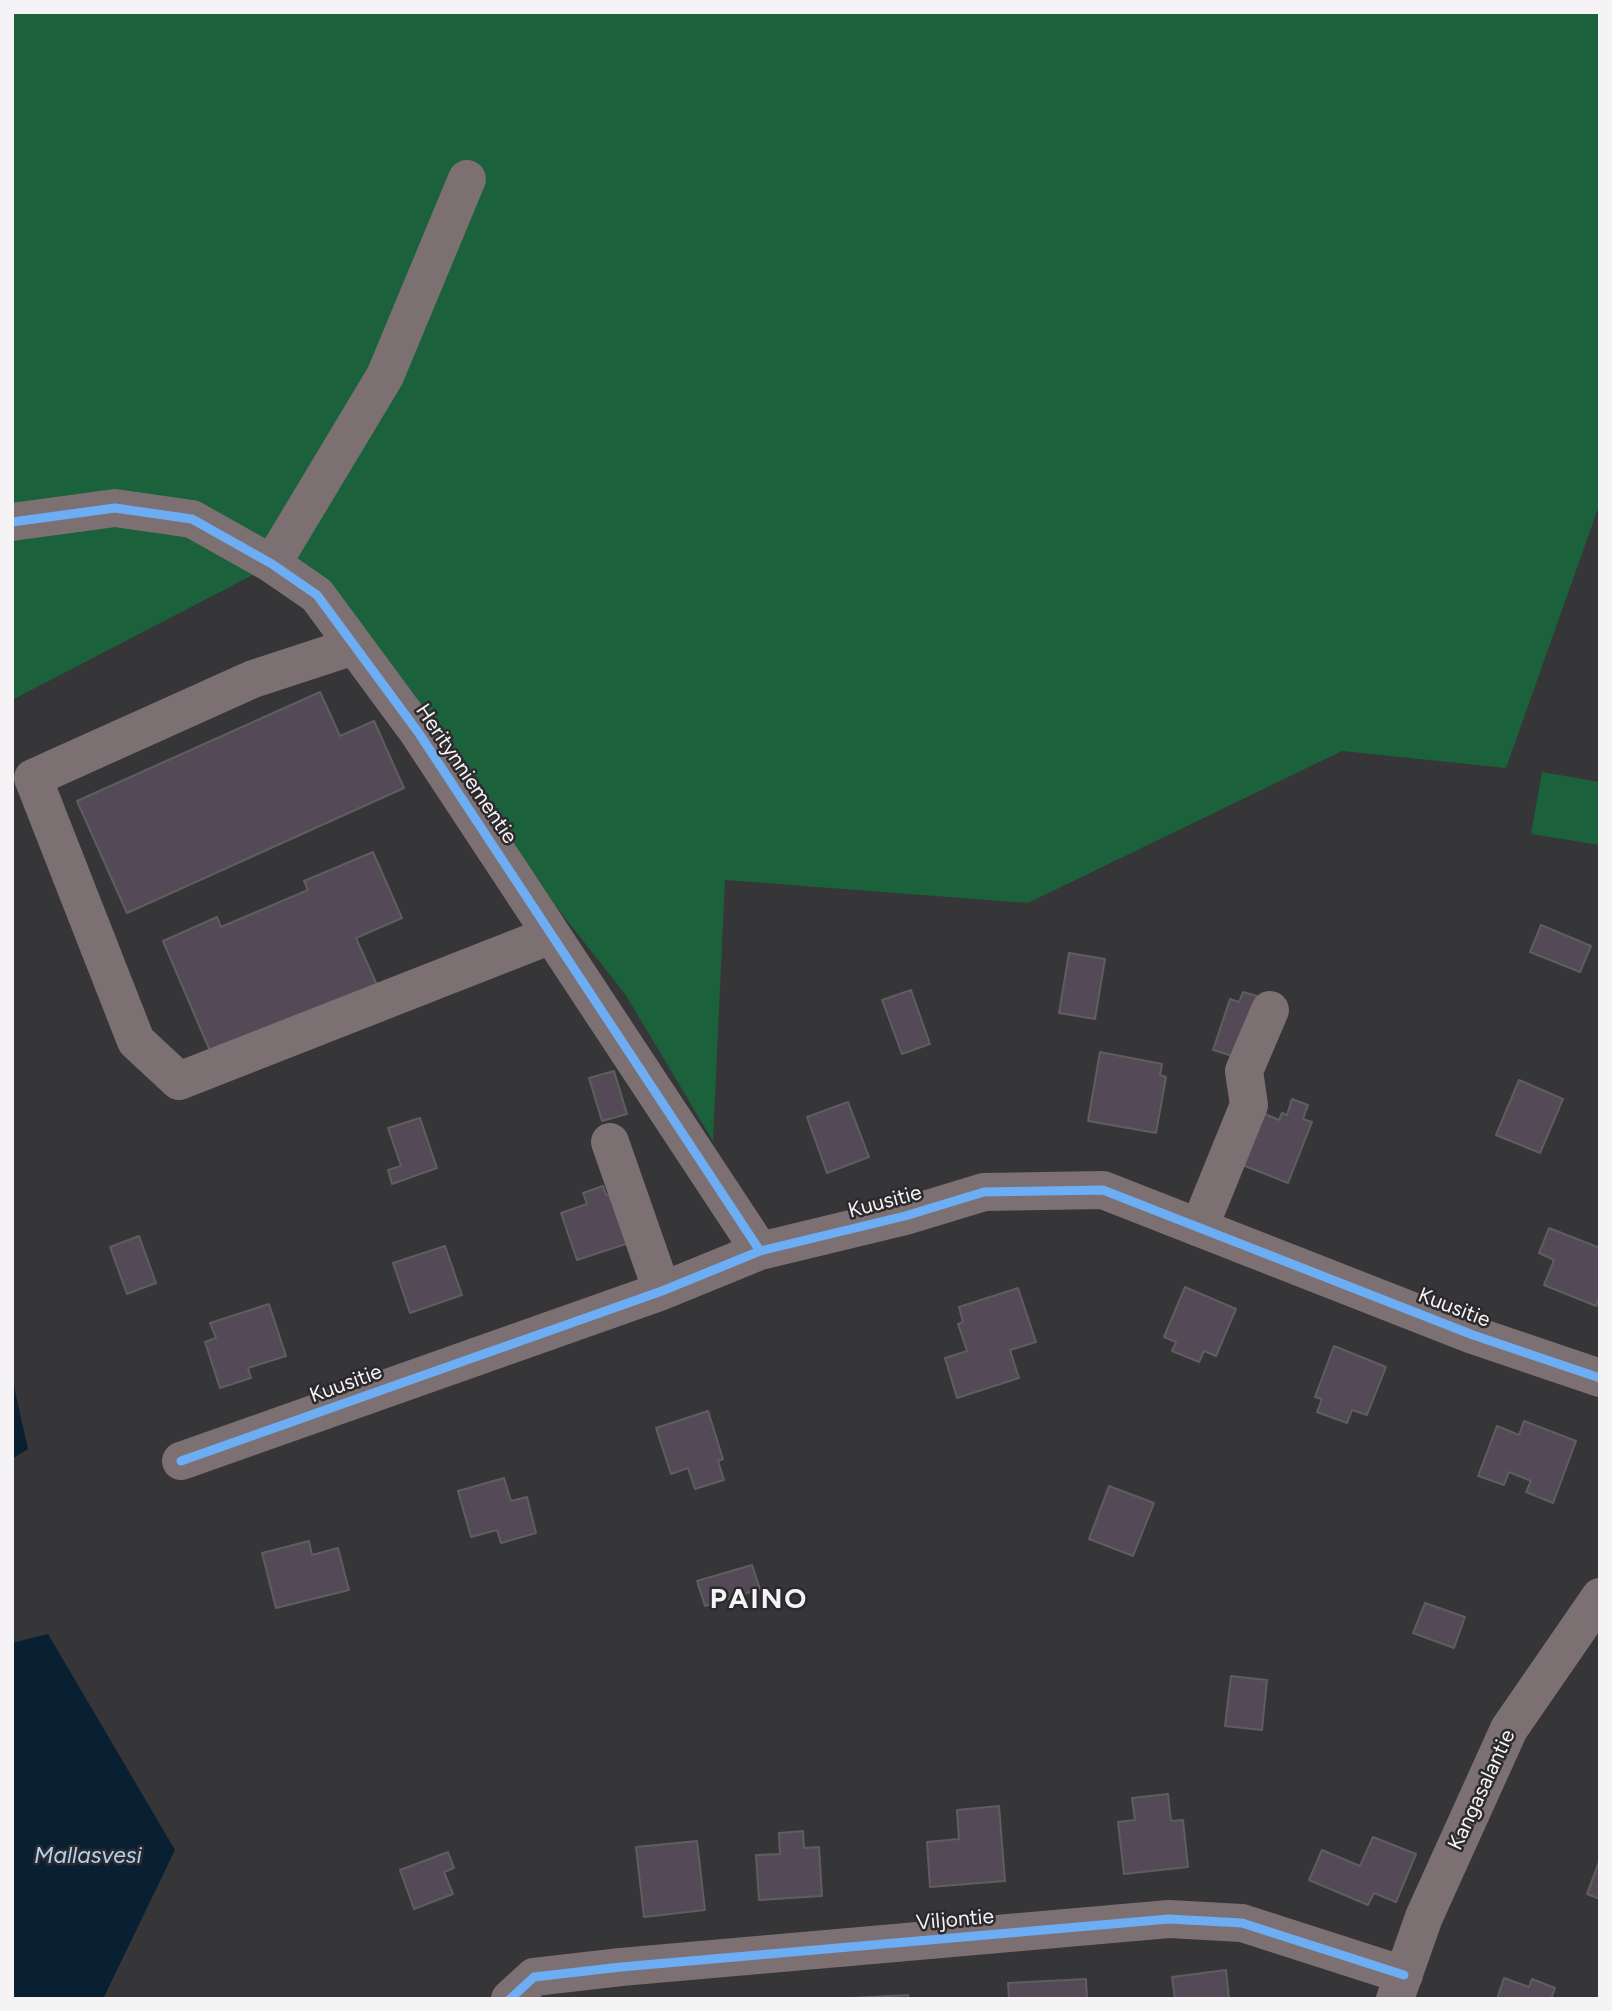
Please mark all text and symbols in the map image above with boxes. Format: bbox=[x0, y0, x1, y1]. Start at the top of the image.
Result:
street label: Heritynniementie bbox=[410, 699, 522, 849]
street label: Kuusitie bbox=[845, 1180, 925, 1224]
street label: Kuusitie bbox=[1414, 1283, 1494, 1333]
street label: Kuusitie bbox=[306, 1359, 386, 1409]
district label: PAINO bbox=[710, 1583, 808, 1617]
street label: Kangasalantie bbox=[1443, 1726, 1521, 1854]
water label: Mallasvesi bbox=[34, 1842, 142, 1870]
street label: Viljontie bbox=[915, 1904, 995, 1936]

